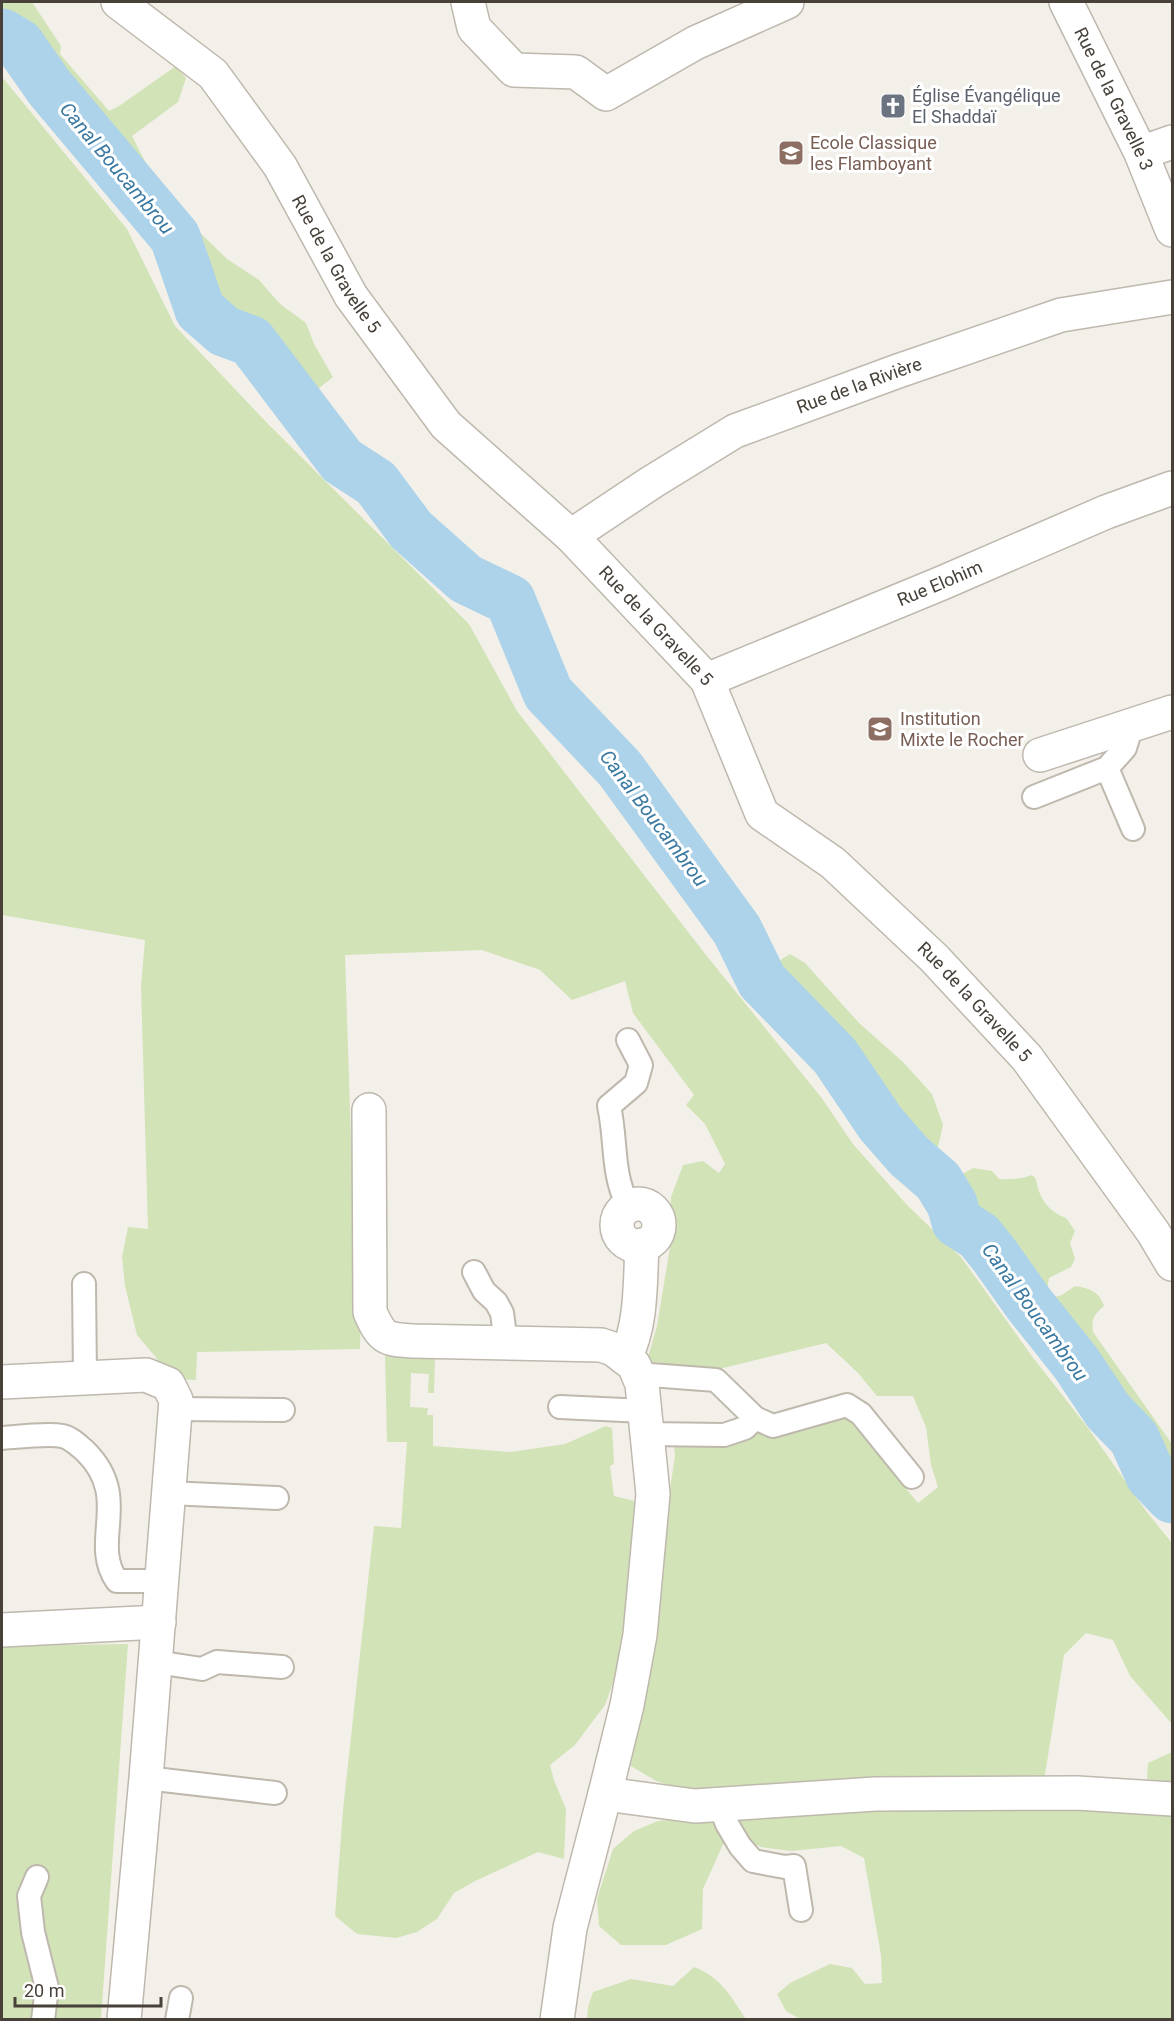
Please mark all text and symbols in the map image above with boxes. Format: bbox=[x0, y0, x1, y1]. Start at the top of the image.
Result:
street label: Rue de la Gravelle 3 bbox=[1070, 24, 1158, 173]
place label: Église Évangélique El Shaddaï bbox=[912, 85, 1061, 127]
church icon: Église Évangélique El Shaddaï bbox=[878, 91, 908, 121]
water label: Canal Boucambrou bbox=[55, 97, 179, 239]
place label: Ecole Classique les Flamboyant bbox=[810, 132, 937, 174]
school or university icon: Ecole Classique les Flamboyant bbox=[776, 138, 806, 168]
street label: Rue de la Gravelle 5 bbox=[288, 191, 385, 337]
street label: Rue de la Rivière bbox=[794, 353, 924, 417]
street label: Rue Elohim bbox=[894, 556, 985, 610]
street label: Rue de la Gravelle 5 bbox=[595, 561, 718, 690]
place label: Institution Mixte le Rocher bbox=[900, 708, 1024, 750]
school or university icon: Institution Mixte le Rocher bbox=[865, 714, 895, 744]
water label: Canal Boucambrou bbox=[595, 745, 713, 891]
street label: Rue de la Gravelle 5 bbox=[914, 937, 1036, 1066]
water label: Canal Boucambrou bbox=[977, 1238, 1093, 1386]
scale bar bbox=[15, 1970, 160, 2008]
text: 20 m bbox=[24, 1980, 64, 2001]

